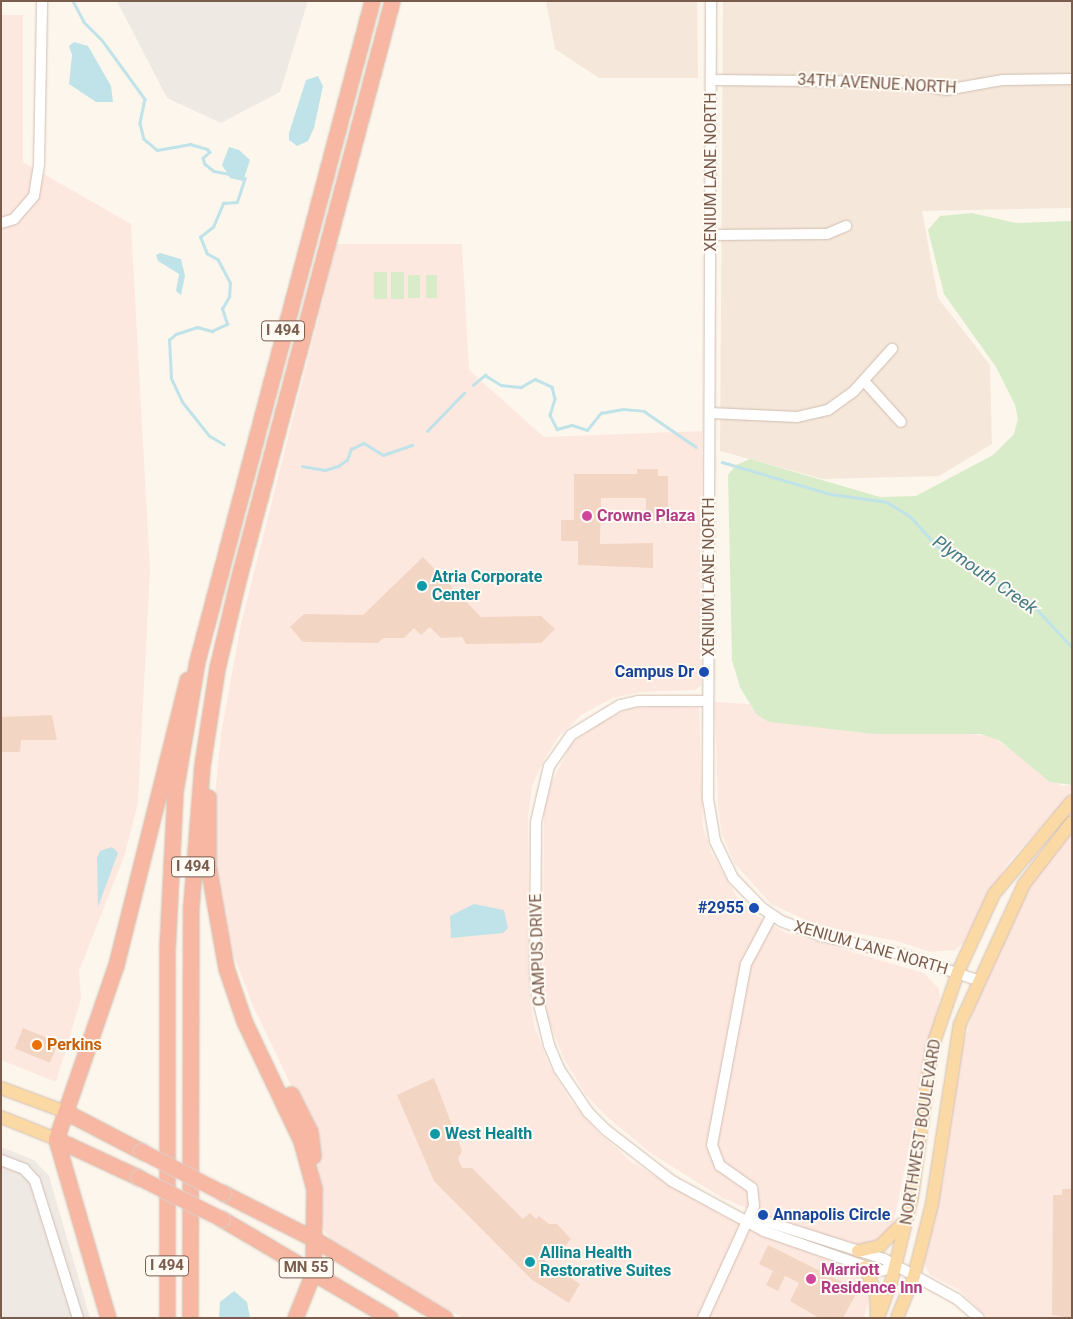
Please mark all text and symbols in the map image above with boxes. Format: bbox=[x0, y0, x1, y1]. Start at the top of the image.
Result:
street label: 34TH AVENUE NORTH bbox=[797, 70, 957, 98]
street label: XENIUM LANE NORTH bbox=[701, 92, 721, 252]
road number: I 494 bbox=[260, 318, 306, 344]
street label: XENIUM LANE NORTH bbox=[699, 497, 719, 657]
place label: Crowne Plaza bbox=[597, 506, 695, 526]
marker: Crowne Plaza bbox=[581, 510, 593, 522]
water label: Plymouth Creek bbox=[929, 531, 1041, 619]
place label: Atria Corporate Center bbox=[432, 567, 542, 605]
marker: Atria Corporate Center bbox=[416, 580, 428, 592]
place label: Campus Dr bbox=[615, 662, 694, 682]
marker: Campus Dr bbox=[698, 666, 710, 678]
road number: I 494 bbox=[170, 854, 216, 880]
street label: CAMPUS DRIVE bbox=[526, 893, 550, 1007]
place label: #2955 bbox=[698, 898, 744, 918]
marker: #2955 bbox=[748, 902, 760, 914]
street label: XENIUM LANE NORTH bbox=[792, 917, 950, 979]
place label: Perkins bbox=[47, 1035, 102, 1055]
street label: NORTHWEST BOULEVARD bbox=[897, 1037, 945, 1227]
marker: Perkins bbox=[31, 1039, 43, 1051]
place label: West Health bbox=[445, 1124, 532, 1144]
marker: West Health bbox=[429, 1128, 441, 1140]
place label: Annapolis Circle bbox=[773, 1205, 890, 1225]
marker: Annapolis Circle bbox=[757, 1209, 769, 1221]
place label: Allina Health Restorative Suites bbox=[540, 1243, 671, 1281]
road number: I 494 bbox=[144, 1254, 190, 1278]
road number: MN 55 bbox=[278, 1256, 334, 1280]
marker: Allina Health Restorative Suites bbox=[524, 1256, 536, 1268]
place label: Marriott Residence Inn bbox=[821, 1260, 923, 1298]
marker: Marriott Residence Inn bbox=[805, 1273, 817, 1285]

